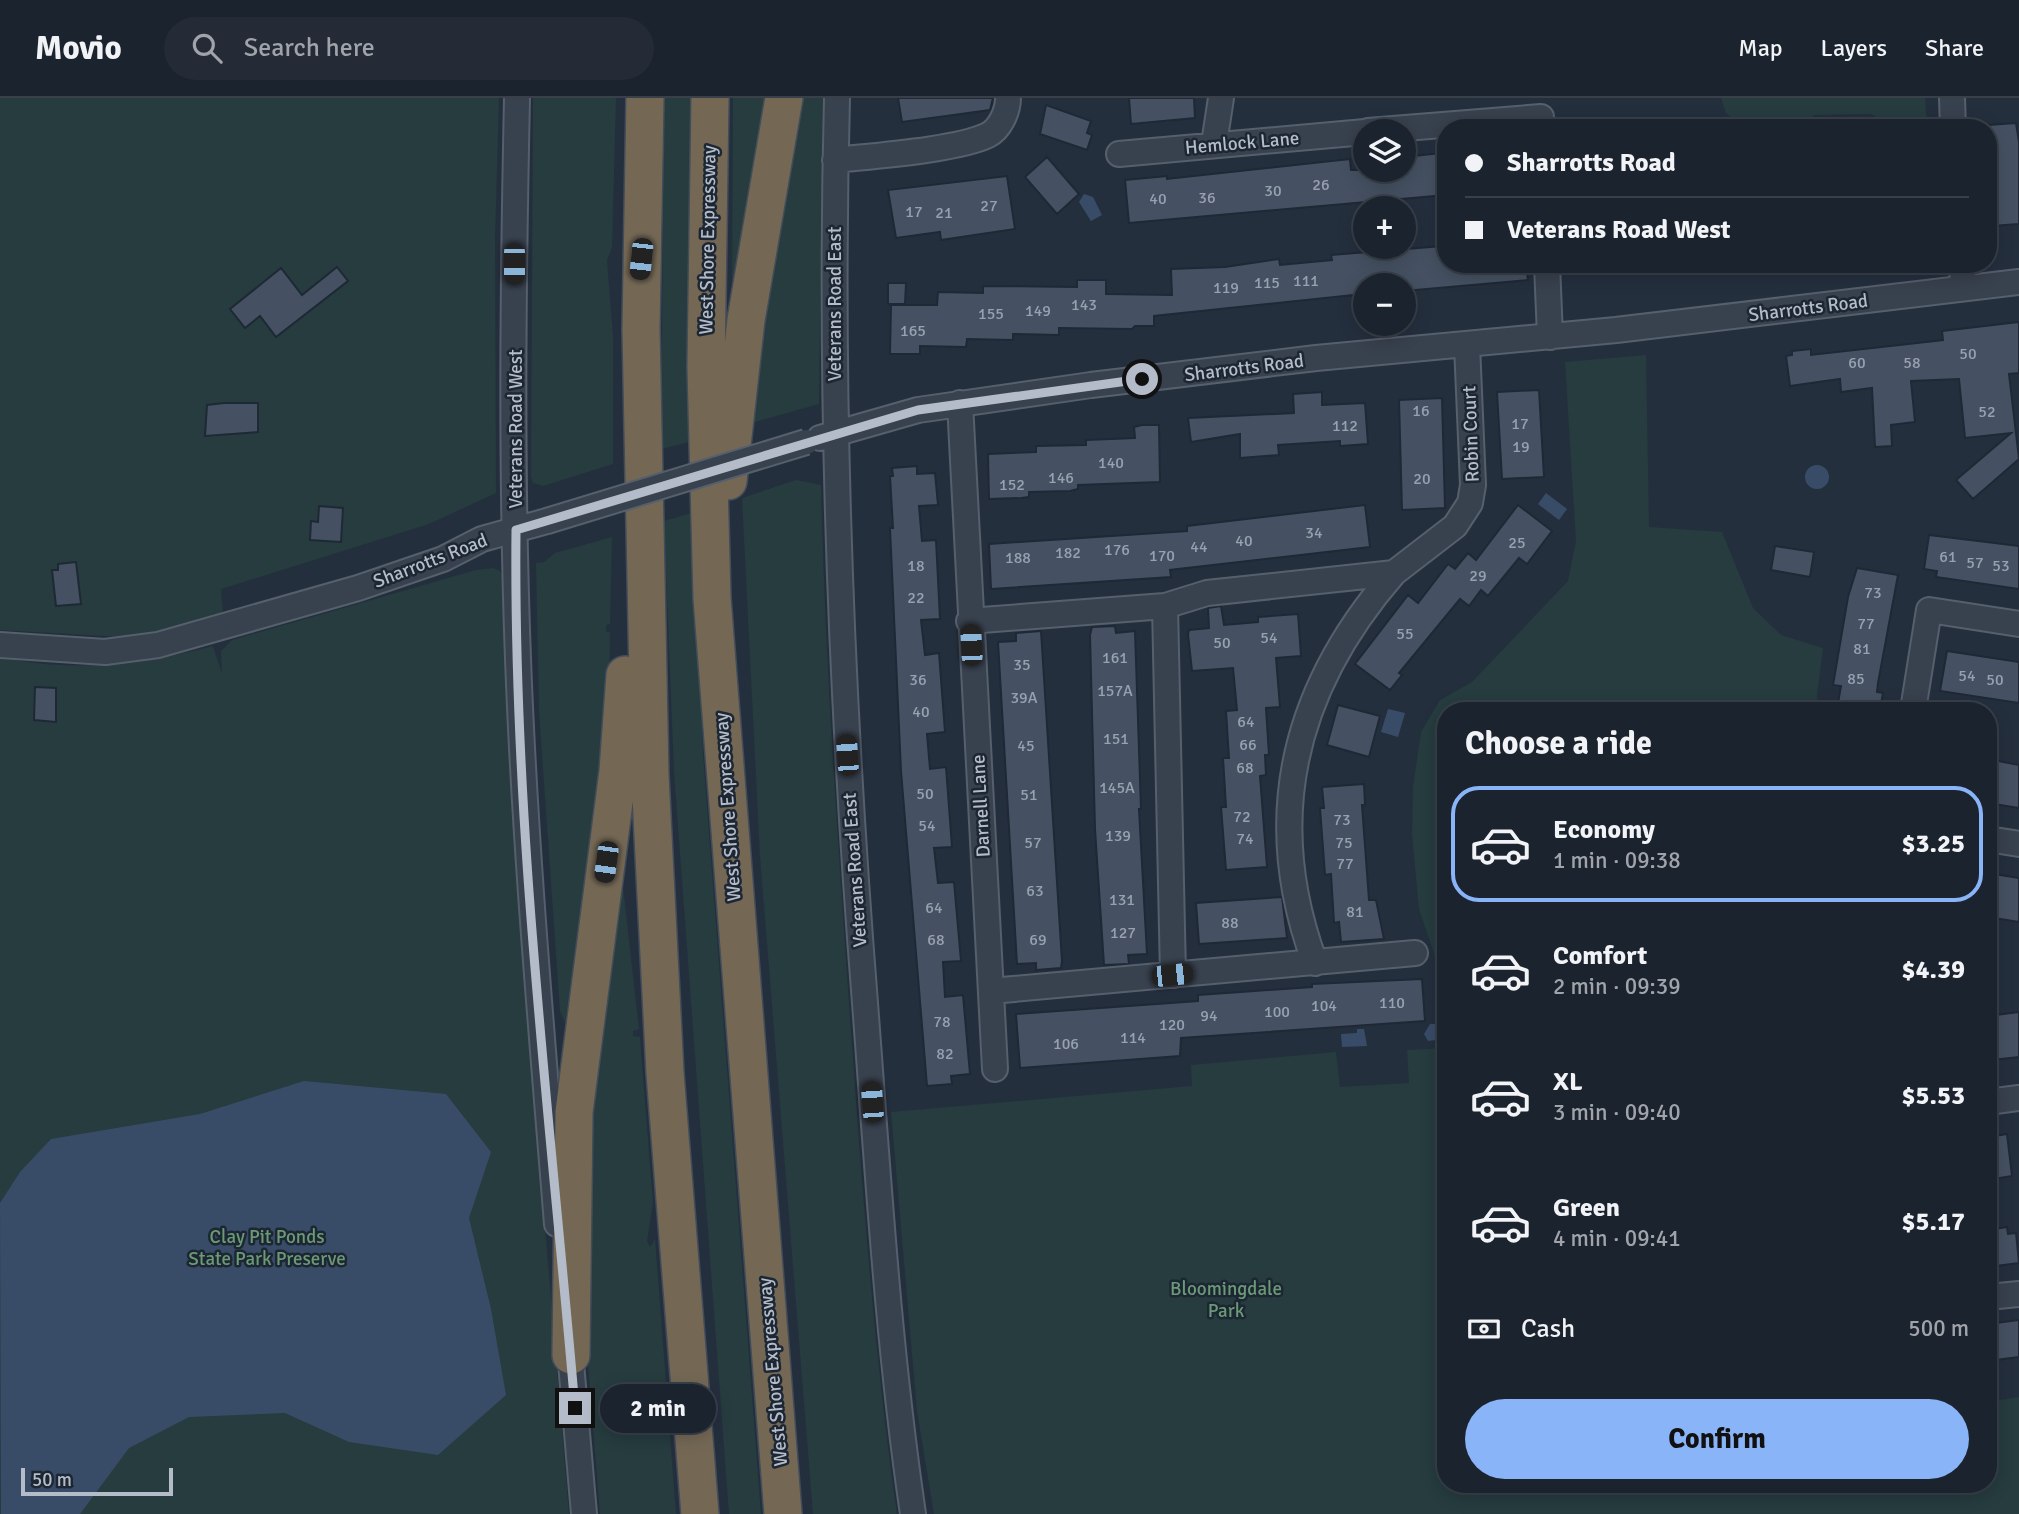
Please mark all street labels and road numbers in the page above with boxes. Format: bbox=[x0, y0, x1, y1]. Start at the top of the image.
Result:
street label: Hemlock Lane bbox=[1184, 126, 1300, 160]
street label: West Shore Expressway bbox=[694, 145, 722, 335]
street label: Veterans Road East bbox=[823, 226, 847, 381]
street label: Sharrotts Road bbox=[1747, 289, 1869, 327]
street label: Veterans Road West bbox=[504, 349, 528, 509]
street label: Sharrotts Road bbox=[1183, 349, 1305, 387]
street label: Robin Court bbox=[1457, 385, 1485, 483]
street label: Sharrotts Road bbox=[370, 528, 491, 594]
street label: West Shore Expressway bbox=[709, 712, 747, 902]
street label: Darnell Lane bbox=[966, 754, 996, 858]
street label: Veterans Road East bbox=[838, 792, 872, 948]
street label: West Shore Expressway bbox=[753, 1276, 793, 1467]

